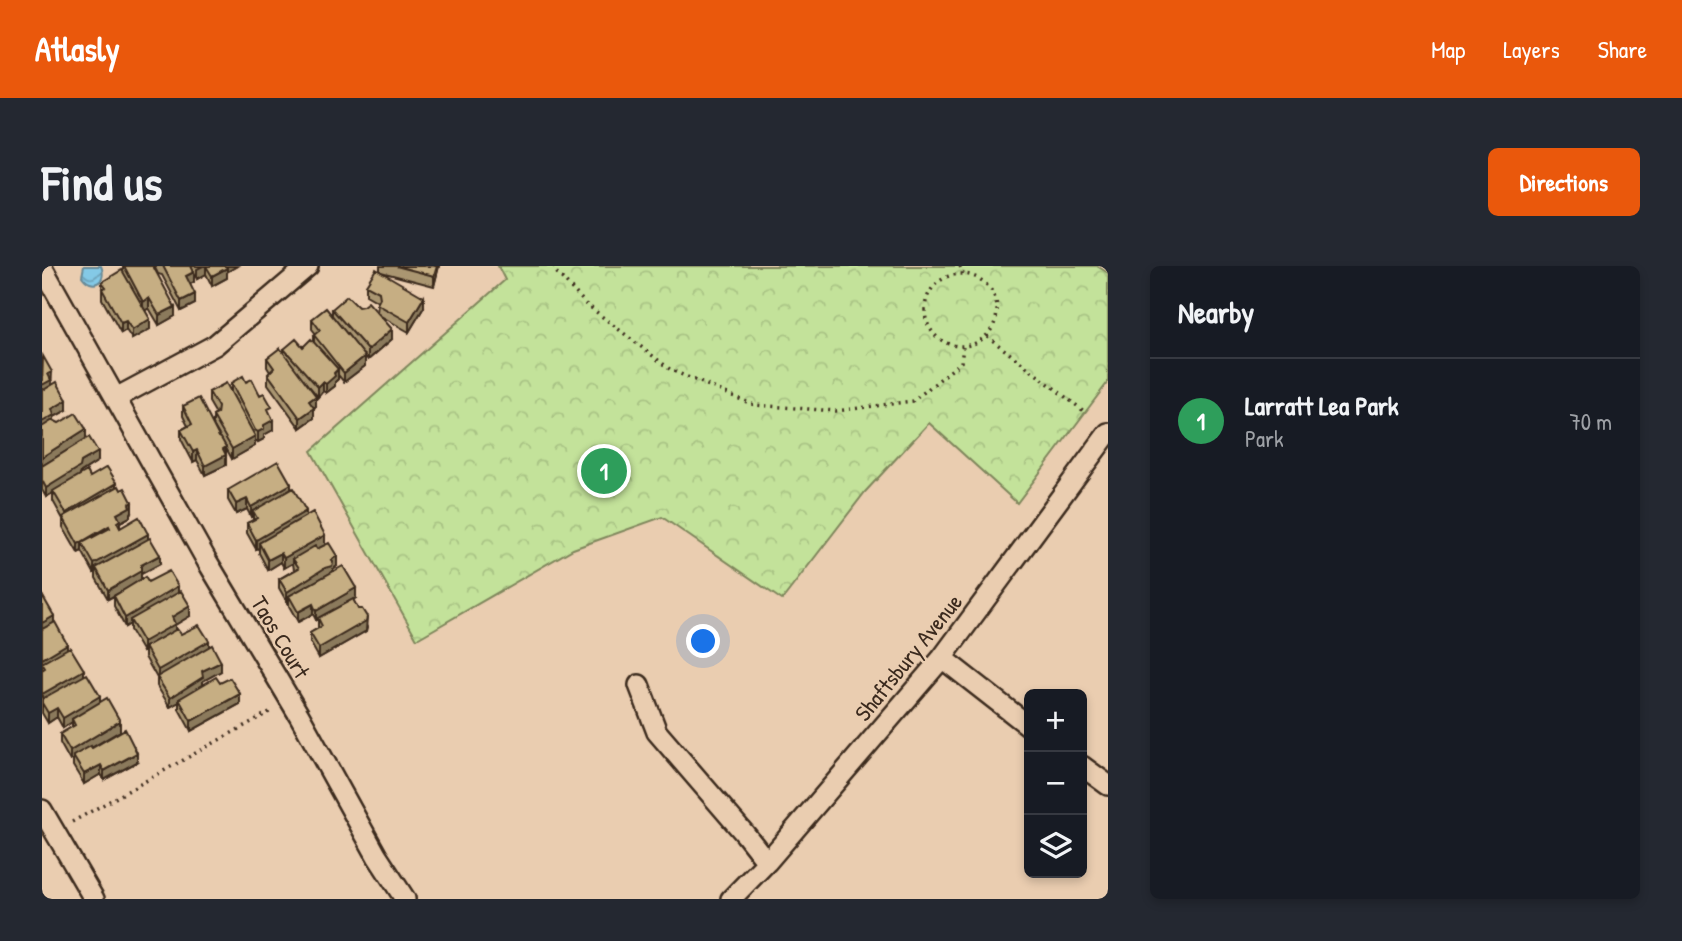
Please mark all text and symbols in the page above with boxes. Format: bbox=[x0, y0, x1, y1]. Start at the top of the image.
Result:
text: Atlasly bbox=[35, 27, 120, 71]
text: Map bbox=[1431, 33, 1465, 65]
text: Layers bbox=[1503, 33, 1560, 65]
text: Share bbox=[1598, 33, 1647, 65]
button: Directions bbox=[1488, 148, 1640, 216]
text: Find us bbox=[42, 149, 162, 215]
text: Nearby bbox=[1178, 292, 1254, 332]
text: Larratt Lea Park bbox=[1245, 388, 1399, 423]
text: 1 bbox=[1197, 406, 1205, 437]
text: 70 m bbox=[1569, 406, 1612, 437]
text: Park bbox=[1245, 423, 1283, 454]
pin: 1 bbox=[581, 445, 627, 497]
street label: Shaftsbury Avenue bbox=[847, 587, 969, 727]
street label: Taos Court bbox=[244, 590, 318, 685]
your location bbox=[686, 624, 720, 658]
map controls bbox=[1024, 689, 1087, 878]
button: + bbox=[1024, 689, 1087, 752]
button: − bbox=[1024, 752, 1087, 815]
button: layers bbox=[1024, 815, 1087, 878]

